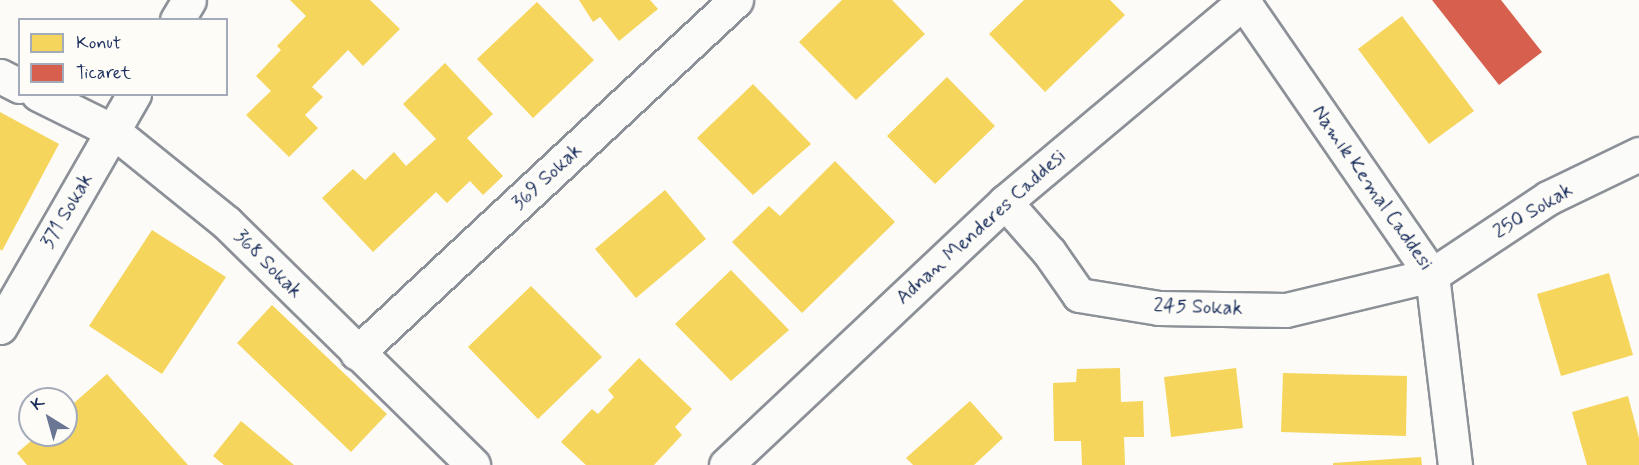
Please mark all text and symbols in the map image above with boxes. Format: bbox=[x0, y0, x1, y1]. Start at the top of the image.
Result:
legend bbox=[18, 18, 228, 96]
text: Konut bbox=[76, 31, 121, 55]
text: Ticaret bbox=[76, 61, 131, 85]
street label: Namık Kemal Caddesi bbox=[1307, 102, 1437, 274]
street label: 369 Sokak bbox=[507, 139, 587, 215]
street label: Adnan Menderes Caddesi bbox=[891, 144, 1071, 310]
street label: 371 Sokak bbox=[36, 169, 98, 253]
street label: 250 Sokak bbox=[1489, 178, 1577, 244]
street label: 368 Sokak bbox=[229, 225, 307, 303]
street label: 245 Sokak bbox=[1153, 293, 1243, 321]
north arrow bbox=[18, 387, 78, 447]
text: K bbox=[27, 392, 49, 416]

